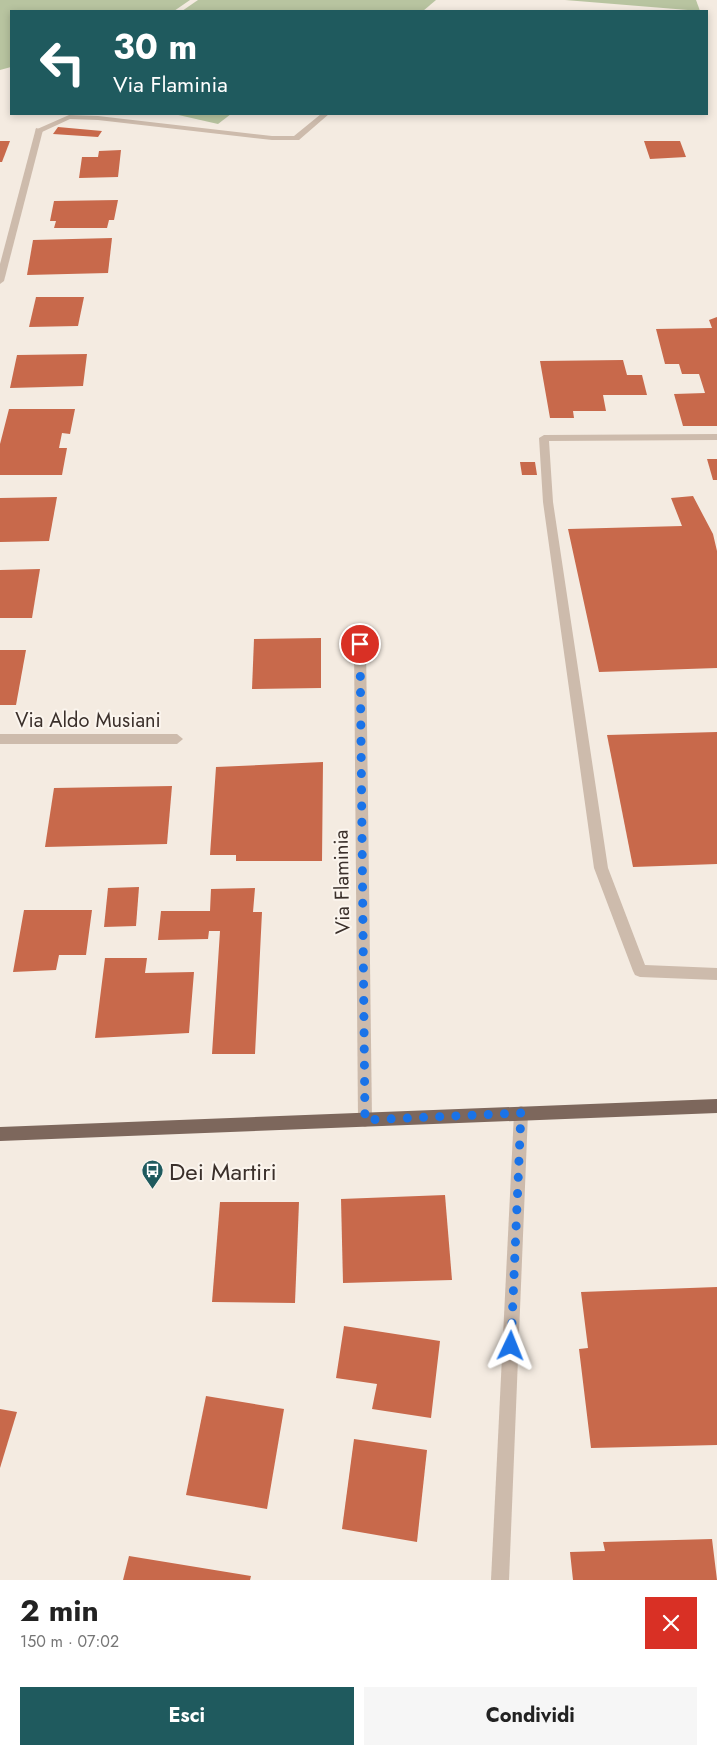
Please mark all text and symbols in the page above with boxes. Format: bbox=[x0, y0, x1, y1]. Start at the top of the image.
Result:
text: 30 m bbox=[113, 22, 197, 72]
icon: left bbox=[30, 30, 95, 95]
text: Via Flaminia bbox=[113, 68, 228, 100]
pin bbox=[339, 623, 381, 665]
icon: arrive bbox=[346, 630, 374, 658]
street label: Via Aldo Musiani bbox=[15, 706, 161, 735]
street label: Via Flaminia bbox=[327, 830, 357, 934]
place label: Dei Martiri bbox=[169, 1154, 277, 1189]
bus stop icon: Dei Martiri bbox=[141, 1159, 165, 1190]
position arrow bbox=[484, 1319, 536, 1371]
text: 2 min bbox=[20, 1589, 99, 1632]
button: close bbox=[645, 1597, 697, 1649]
text: 150 m · 07:02 bbox=[20, 1630, 119, 1653]
button: Esci bbox=[20, 1687, 354, 1745]
button: Condividi bbox=[364, 1687, 697, 1745]

